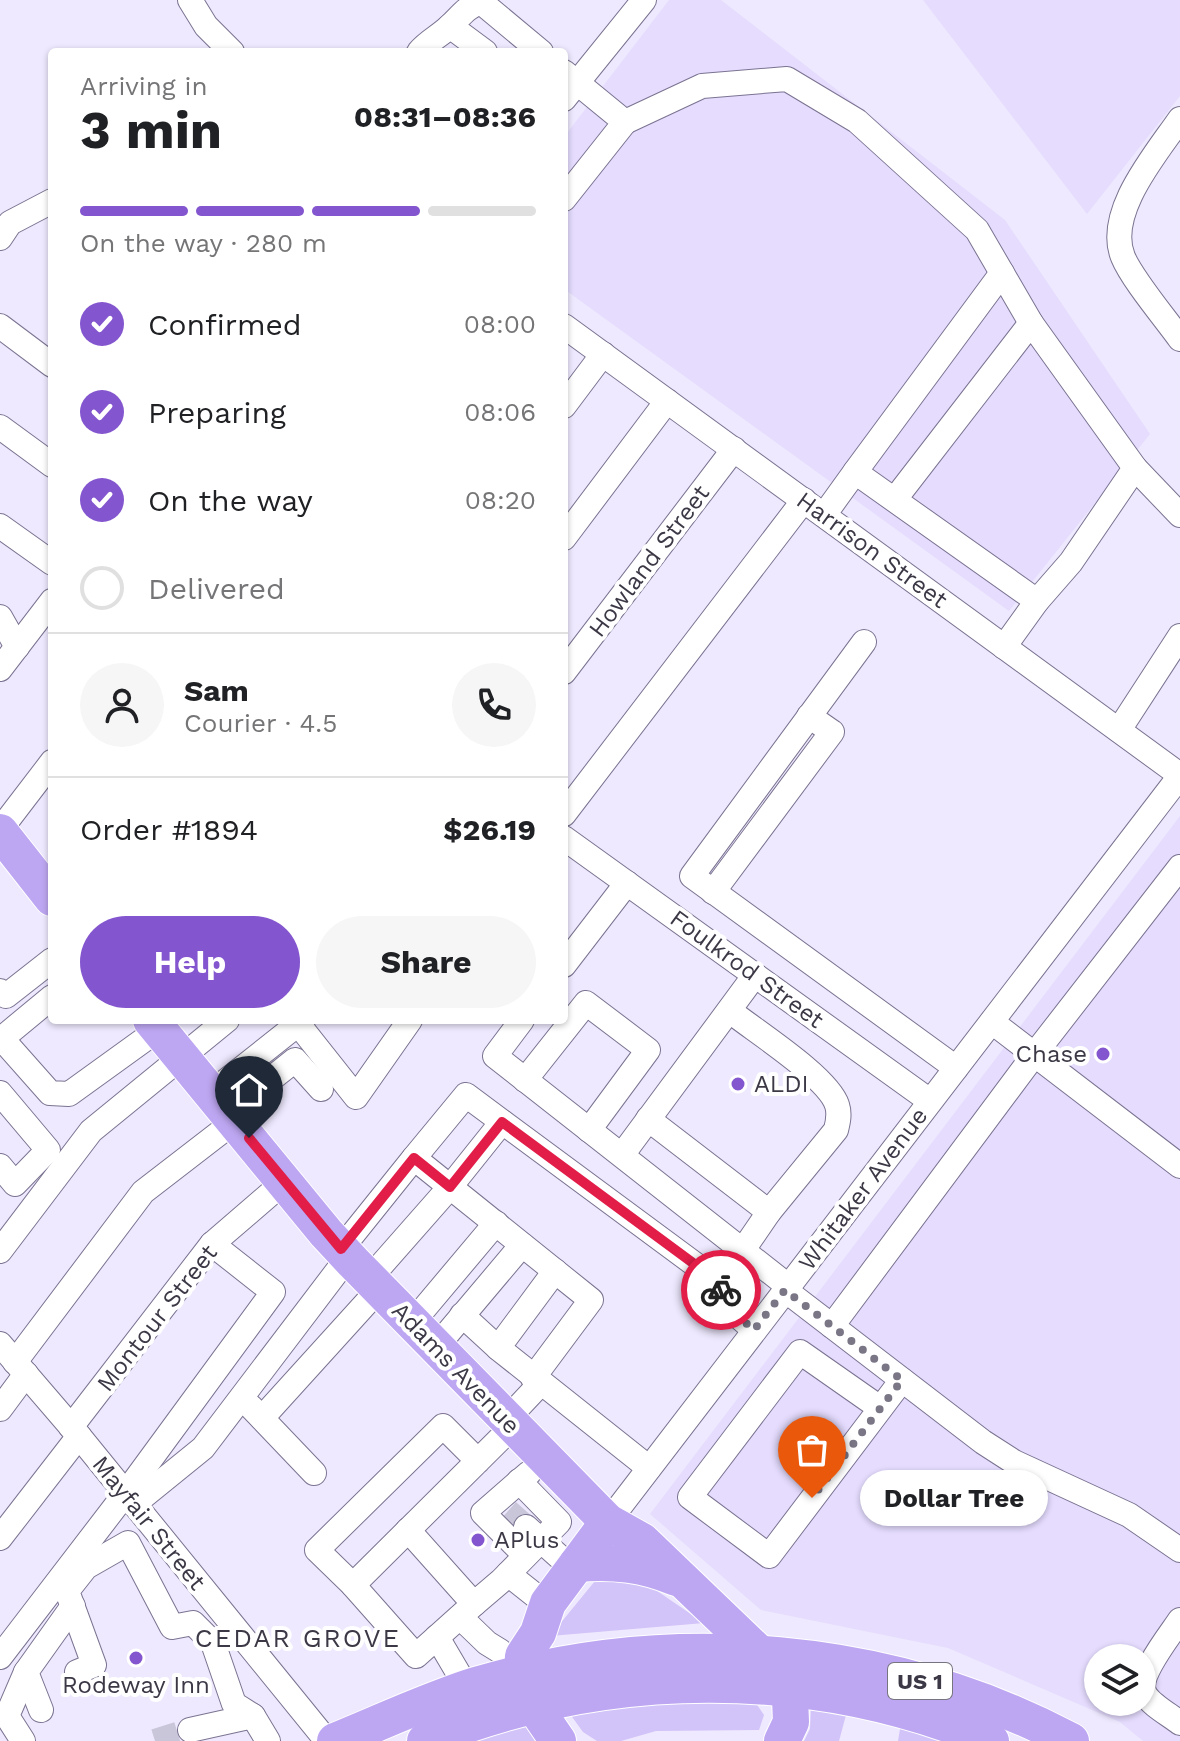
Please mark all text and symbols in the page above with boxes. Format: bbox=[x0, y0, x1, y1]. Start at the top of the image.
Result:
text: Arriving in bbox=[80, 71, 208, 101]
text: 08:31–08:36 bbox=[354, 99, 536, 134]
text: 3 min bbox=[80, 100, 222, 161]
text: On the way · 280 m bbox=[80, 228, 327, 258]
icon: check bbox=[80, 302, 124, 346]
text: Confirmed bbox=[148, 307, 302, 342]
text: 08:00 bbox=[464, 309, 536, 339]
icon: check bbox=[80, 390, 124, 434]
text: Preparing bbox=[148, 395, 286, 430]
text: 08:06 bbox=[464, 397, 536, 427]
icon: check bbox=[80, 478, 124, 522]
street label: Howland Street bbox=[583, 480, 715, 642]
text: On the way bbox=[148, 483, 313, 518]
text: 08:20 bbox=[465, 485, 536, 515]
street label: Harrison Street bbox=[791, 486, 953, 614]
text: Delivered bbox=[148, 571, 285, 606]
button: person bbox=[80, 663, 164, 747]
button: phone bbox=[452, 663, 536, 747]
text: Sam bbox=[184, 673, 249, 708]
text: Courier · 4.5 bbox=[184, 708, 337, 738]
text: Order #1894 bbox=[80, 812, 258, 847]
text: $26.19 bbox=[443, 812, 536, 847]
street label: Foulkrod Street bbox=[665, 904, 829, 1034]
button: Help bbox=[80, 916, 300, 1008]
button: Share bbox=[316, 916, 536, 1008]
place label: Chase bbox=[1016, 1040, 1087, 1068]
marker: Chase bbox=[1094, 1045, 1112, 1063]
pin bbox=[215, 1056, 283, 1138]
icon: home bbox=[227, 1068, 271, 1112]
place label: ALDI bbox=[754, 1070, 809, 1098]
marker: ALDI bbox=[729, 1075, 747, 1093]
street label: Whitaker Avenue bbox=[793, 1102, 933, 1276]
street label: Montour Street bbox=[91, 1239, 223, 1397]
courier bbox=[681, 1250, 761, 1330]
icon: bike bbox=[699, 1268, 743, 1312]
street label: Adams Avenue bbox=[386, 1296, 526, 1440]
pin bbox=[778, 1416, 846, 1498]
icon: bag bbox=[790, 1428, 834, 1472]
street label: Mayfair Street bbox=[87, 1450, 211, 1596]
callout: Dollar Tree bbox=[860, 1470, 1048, 1526]
text: Dollar Tree bbox=[884, 1483, 1024, 1513]
place label: APlus bbox=[494, 1526, 559, 1554]
marker: APlus bbox=[469, 1531, 487, 1549]
district label: CEDAR GROVE bbox=[195, 1623, 401, 1653]
map controls bbox=[1084, 1644, 1156, 1716]
button: layers bbox=[1084, 1644, 1156, 1716]
marker: Rodeway Inn bbox=[127, 1649, 145, 1667]
road number: US 1 bbox=[888, 1663, 952, 1699]
place label: Rodeway Inn bbox=[62, 1671, 210, 1699]

